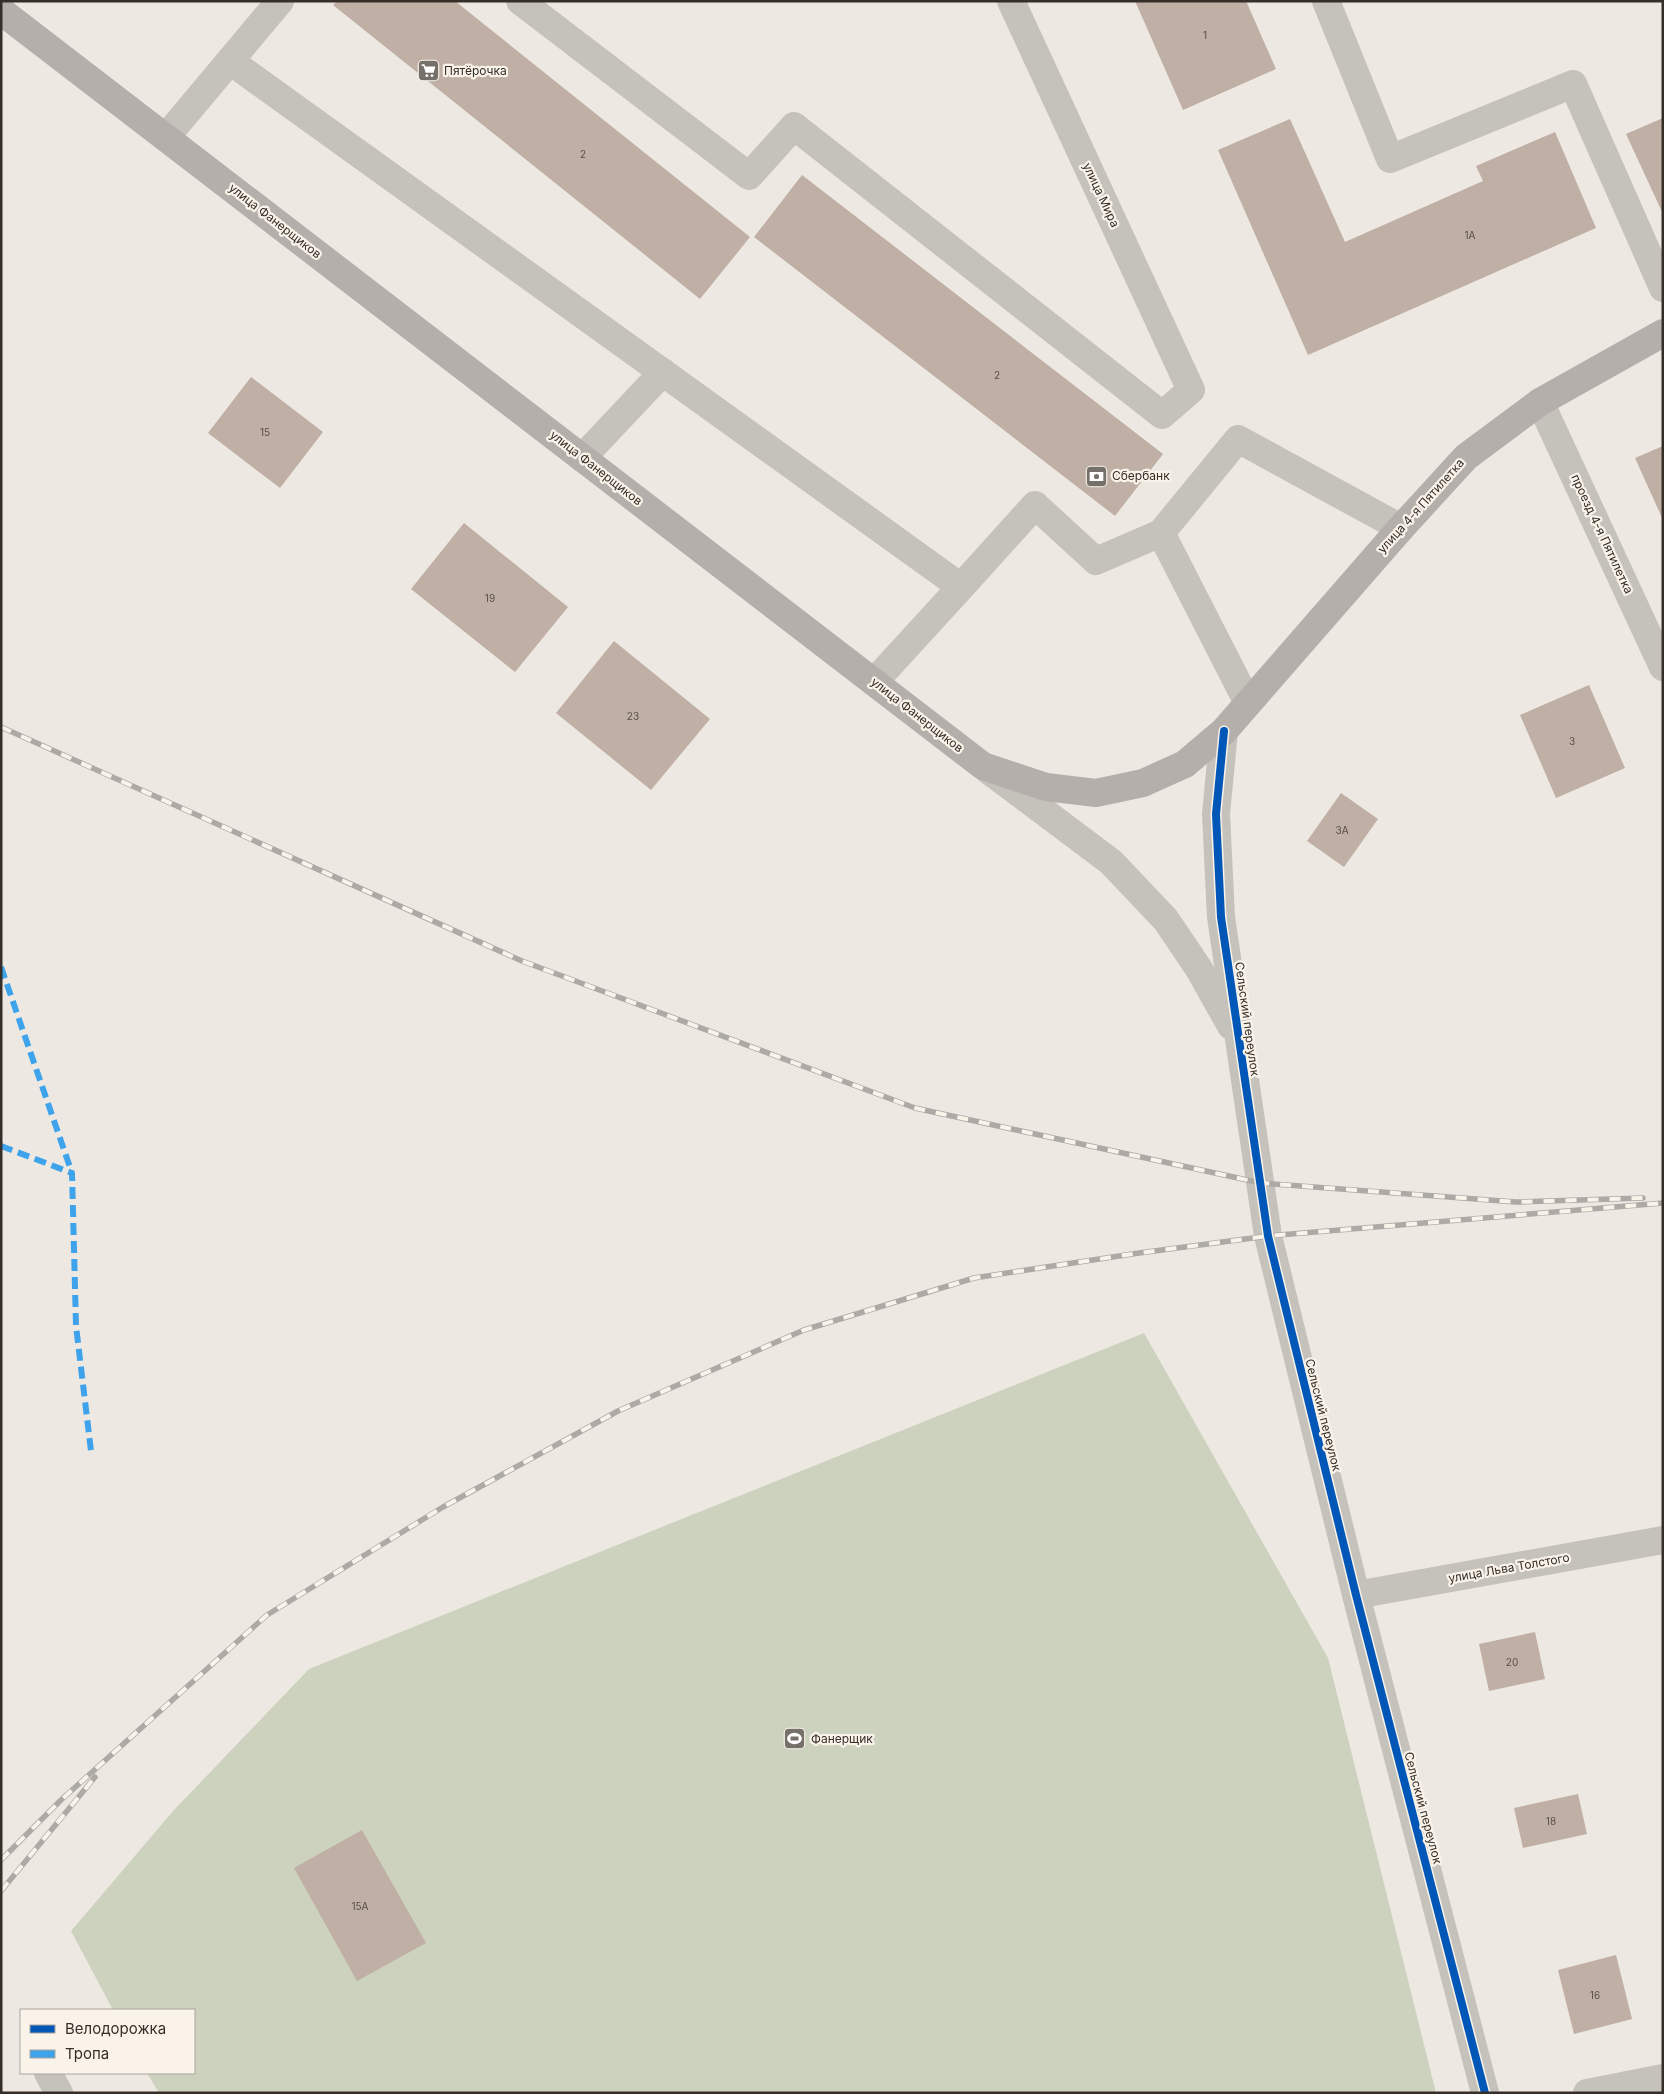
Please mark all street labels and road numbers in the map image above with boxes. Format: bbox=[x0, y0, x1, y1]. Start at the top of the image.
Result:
street label: улица Мира bbox=[1080, 160, 1123, 230]
street label: улица Фанерщиков bbox=[226, 180, 325, 261]
street label: улица Фанерщиков bbox=[547, 427, 646, 508]
street label: улица 4-я Пятилетка bbox=[1374, 455, 1467, 556]
street label: проезд 4-я Пятилетка bbox=[1568, 472, 1637, 596]
street label: улица Фанерщиков bbox=[868, 674, 967, 755]
street label: Сельский переулок bbox=[1232, 961, 1263, 1078]
street label: Сельский переулок bbox=[1302, 1357, 1345, 1473]
street label: улица Льва Толстого bbox=[1447, 1549, 1571, 1586]
street label: Сельский переулок bbox=[1401, 1750, 1446, 1866]

